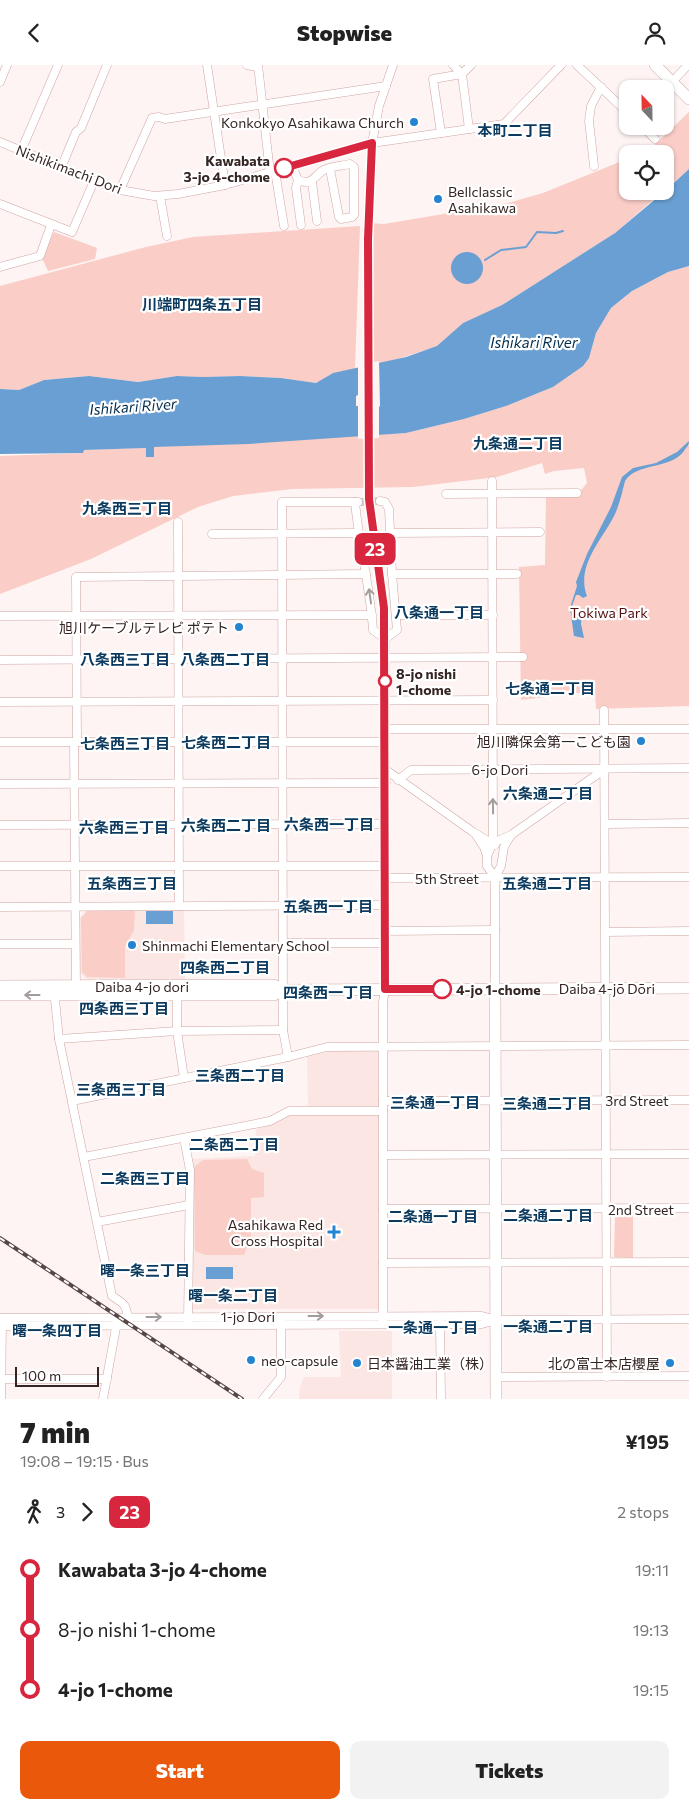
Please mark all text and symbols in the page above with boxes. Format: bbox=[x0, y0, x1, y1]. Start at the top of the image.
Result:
icon: back bbox=[20, 19, 48, 47]
text: Stopwise bbox=[297, 19, 392, 46]
icon: person bbox=[641, 19, 669, 47]
north arrow bbox=[619, 80, 674, 135]
map controls bbox=[619, 80, 674, 200]
place label: Konkokyo Asahikawa Church bbox=[221, 114, 404, 131]
marker: Konkokyo Asahikawa Church bbox=[408, 116, 420, 128]
district label: 本町二丁目 bbox=[477, 121, 553, 139]
street label: Nishikimachi Dori bbox=[14, 141, 124, 197]
button: locate bbox=[619, 145, 674, 200]
place label: Kawabata 3-jo 4-chome bbox=[184, 152, 270, 185]
marker: Kawabata 3-jo 4-chome bbox=[274, 158, 294, 178]
place label: Bellclassic Asahikawa bbox=[448, 183, 516, 216]
marker: Bellclassic Asahikawa bbox=[432, 193, 444, 205]
district label: 川端町四条五丁目 bbox=[142, 295, 262, 313]
water label: Ishikari River bbox=[490, 333, 579, 351]
water label: Ishikari River bbox=[89, 394, 178, 418]
district label: 九条通二丁目 bbox=[473, 434, 563, 452]
district label: 九条西三丁目 bbox=[82, 499, 172, 517]
line badge: 23 bbox=[352, 533, 398, 565]
text: 23 bbox=[365, 538, 385, 560]
one-way arrow bbox=[364, 589, 374, 605]
district label: 八条通一丁目 bbox=[394, 603, 484, 621]
park label: Tokiwa Park bbox=[570, 604, 648, 621]
place label: 旭川ケーブルテレビ ポテト bbox=[59, 619, 229, 636]
marker: 旭川ケーブルテレビ ポテト bbox=[233, 621, 245, 633]
district label: 八条西三丁目 bbox=[80, 650, 170, 668]
district label: 八条西二丁目 bbox=[180, 650, 270, 668]
place label: 8-jo nishi 1-chome bbox=[396, 665, 456, 698]
marker: 8-jo nishi 1-chome bbox=[378, 674, 392, 688]
district label: 七条通二丁目 bbox=[505, 679, 595, 697]
district label: 七条西二丁目 bbox=[181, 733, 271, 751]
place label: 旭川隣保会第一こども園 bbox=[477, 733, 631, 750]
district label: 七条西三丁目 bbox=[80, 734, 170, 752]
marker: 旭川隣保会第一こども園 bbox=[635, 735, 647, 747]
street label: 6-jo Dori bbox=[472, 761, 528, 778]
district label: 六条通二丁目 bbox=[503, 784, 593, 802]
one-way arrow bbox=[488, 798, 498, 814]
district label: 六条西一丁目 bbox=[284, 815, 374, 833]
district label: 六条西二丁目 bbox=[181, 816, 271, 834]
district label: 六条西三丁目 bbox=[79, 818, 169, 836]
street label: 5th Street bbox=[415, 870, 479, 887]
district label: 五条西三丁目 bbox=[87, 874, 177, 892]
district label: 五条通二丁目 bbox=[502, 874, 592, 892]
district label: 五条西一丁目 bbox=[283, 897, 373, 915]
place label: Shinmachi Elementary School bbox=[142, 937, 330, 954]
marker: Shinmachi Elementary School bbox=[126, 939, 138, 951]
district label: 四条西二丁目 bbox=[180, 958, 270, 976]
street label: Daiba 4-jo dori bbox=[95, 978, 189, 995]
marker: 4-jo 1-chome bbox=[432, 979, 452, 999]
street label: Daiba 4-jō Dōri bbox=[559, 980, 655, 997]
place label: 4-jo 1-chome bbox=[456, 981, 541, 998]
district label: 四条西一丁目 bbox=[283, 983, 373, 1001]
one-way arrow bbox=[25, 990, 41, 1000]
district label: 四条西三丁目 bbox=[79, 999, 169, 1017]
district label: 三条西二丁目 bbox=[195, 1066, 285, 1084]
district label: 三条西三丁目 bbox=[76, 1080, 166, 1098]
street label: 3rd Street bbox=[605, 1092, 669, 1109]
district label: 三条通一丁目 bbox=[390, 1093, 480, 1111]
district label: 三条通二丁目 bbox=[502, 1094, 592, 1112]
district label: 二条西二丁目 bbox=[189, 1135, 279, 1153]
district label: 二条西三丁目 bbox=[100, 1169, 190, 1187]
street label: 2nd Street bbox=[608, 1201, 674, 1218]
district label: 二条通二丁目 bbox=[503, 1206, 593, 1224]
district label: 二条通一丁目 bbox=[388, 1207, 478, 1225]
place label: Asahikawa Red Cross Hospital bbox=[228, 1216, 323, 1249]
marker: Asahikawa Red Cross Hospital bbox=[327, 1225, 341, 1239]
district label: 曙一条三丁目 bbox=[100, 1261, 190, 1279]
district label: 曙一条二丁目 bbox=[188, 1286, 278, 1304]
street label: 1-jo Dori bbox=[221, 1308, 275, 1325]
one-way arrow bbox=[308, 1311, 324, 1321]
one-way arrow bbox=[145, 1312, 161, 1322]
district label: 一条通二丁目 bbox=[503, 1317, 593, 1335]
district label: 一条通一丁目 bbox=[388, 1318, 478, 1336]
district label: 曙一条四丁目 bbox=[12, 1321, 102, 1339]
place label: neo‐capsule bbox=[261, 1352, 338, 1369]
marker: neo‐capsule bbox=[245, 1354, 257, 1366]
place label: 日本醤油工業（株） bbox=[367, 1355, 493, 1372]
place label: 北の富士本店櫻屋 bbox=[548, 1355, 660, 1372]
marker: 日本醤油工業（株） bbox=[351, 1357, 363, 1369]
marker: 北の富士本店櫻屋 bbox=[664, 1357, 676, 1369]
scale bar bbox=[15, 1364, 99, 1387]
text: 100 m bbox=[22, 1367, 61, 1384]
text: 7 min bbox=[20, 1415, 90, 1449]
text: ¥195 bbox=[625, 1430, 669, 1453]
text: 19:08 – 19:15 · Bus bbox=[20, 1451, 149, 1470]
icon: walk bbox=[20, 1498, 48, 1526]
icon: forward bbox=[73, 1498, 101, 1526]
text: 23 bbox=[119, 1501, 140, 1523]
text: 3 bbox=[56, 1502, 65, 1521]
text: 2 stops bbox=[617, 1502, 669, 1521]
text: Kawabata 3-jo 4-chome bbox=[58, 1558, 267, 1581]
text: 19:11 bbox=[635, 1560, 669, 1579]
text: 8-jo nishi 1-chome bbox=[58, 1618, 216, 1641]
text: 19:13 bbox=[633, 1620, 669, 1639]
text: 4-jo 1-chome bbox=[58, 1678, 173, 1701]
text: 19:15 bbox=[633, 1680, 669, 1699]
button: Start bbox=[20, 1741, 340, 1799]
button: Tickets bbox=[350, 1741, 669, 1799]

